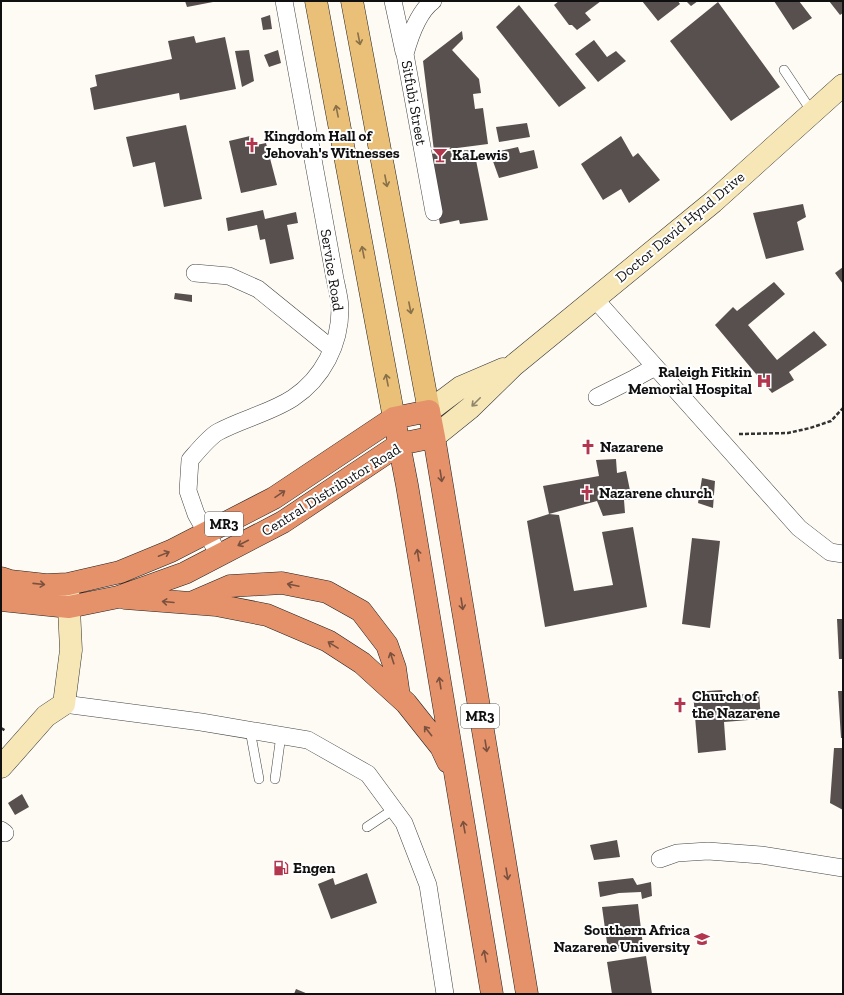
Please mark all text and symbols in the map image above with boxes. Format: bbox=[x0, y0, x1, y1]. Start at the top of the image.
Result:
one-way arrow bbox=[355, 32, 363, 45]
street label: Sitfubi Street bbox=[398, 59, 430, 147]
one-way arrow bbox=[332, 105, 340, 118]
place label: Kingdom Hall of Jehovah's Witnesses bbox=[264, 127, 400, 162]
church icon: Kingdom Hall of Jehovah's Witnesses bbox=[243, 136, 261, 154]
bar icon: KaLewis bbox=[431, 146, 449, 164]
place label: KaLewis bbox=[452, 146, 508, 164]
street label: Doctor David Hynd Drive bbox=[612, 168, 748, 286]
one-way arrow bbox=[382, 174, 390, 187]
street label: Service Road bbox=[317, 228, 347, 313]
one-way arrow bbox=[359, 246, 367, 259]
one-way arrow bbox=[407, 302, 415, 315]
place label: Raleigh Fitkin Memorial Hospital bbox=[628, 363, 752, 398]
hospital icon: Raleigh Fitkin Memorial Hospital bbox=[755, 372, 773, 390]
one-way arrow bbox=[383, 374, 391, 387]
one-way arrow bbox=[471, 397, 481, 407]
church icon: Nazarene bbox=[579, 438, 597, 456]
place label: Nazarene bbox=[600, 438, 663, 456]
street label: Central Distributor Road bbox=[258, 439, 405, 540]
one-way arrow bbox=[437, 469, 445, 482]
church icon: Nazarene church bbox=[578, 484, 596, 502]
place label: Nazarene church bbox=[599, 484, 712, 502]
one-way arrow bbox=[274, 490, 285, 498]
road number: MR3 bbox=[205, 512, 243, 536]
one-way arrow bbox=[237, 540, 249, 547]
one-way arrow bbox=[414, 549, 422, 562]
one-way arrow bbox=[158, 550, 170, 557]
one-way arrow bbox=[32, 581, 45, 588]
one-way arrow bbox=[287, 581, 300, 589]
one-way arrow bbox=[458, 597, 466, 610]
one-way arrow bbox=[162, 598, 175, 605]
one-way arrow bbox=[328, 641, 339, 649]
one-way arrow bbox=[387, 652, 395, 664]
one-way arrow bbox=[435, 677, 443, 690]
place label: Church of the Nazarene bbox=[692, 687, 780, 722]
church icon: Church of the Nazarene bbox=[671, 696, 689, 714]
road number: MR3 bbox=[461, 704, 499, 728]
one-way arrow bbox=[424, 726, 433, 737]
one-way arrow bbox=[482, 739, 490, 752]
one-way arrow bbox=[459, 821, 467, 834]
fuel station icon: Engen bbox=[272, 859, 290, 877]
place label: Engen bbox=[293, 859, 336, 877]
one-way arrow bbox=[503, 867, 511, 880]
place label: Southern Africa Nazarene University bbox=[554, 921, 690, 956]
school or university icon: Southern Africa Nazarene University bbox=[693, 930, 711, 948]
one-way arrow bbox=[481, 949, 489, 962]

